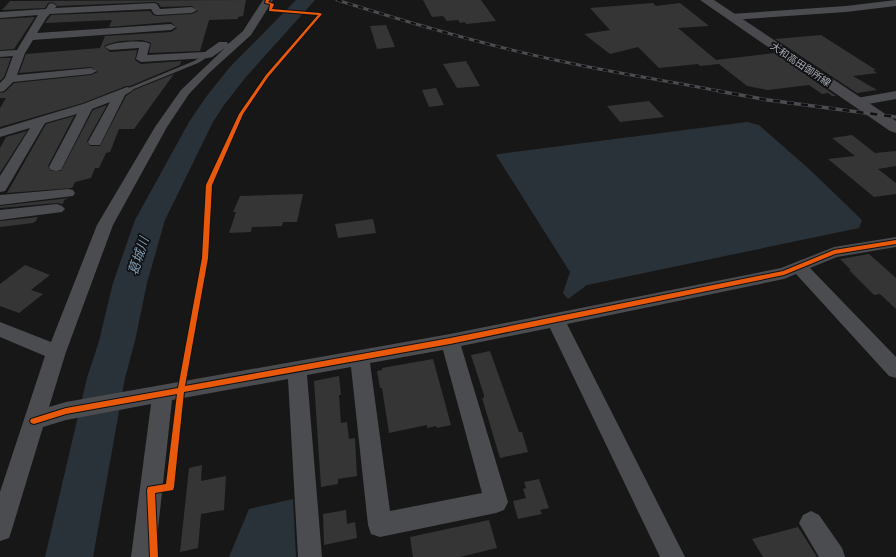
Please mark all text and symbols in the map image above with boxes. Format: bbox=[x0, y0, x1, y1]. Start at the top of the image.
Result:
street label: 大和高田御所線 bbox=[768, 39, 833, 89]
water label: 葛城川 bbox=[124, 233, 153, 277]

